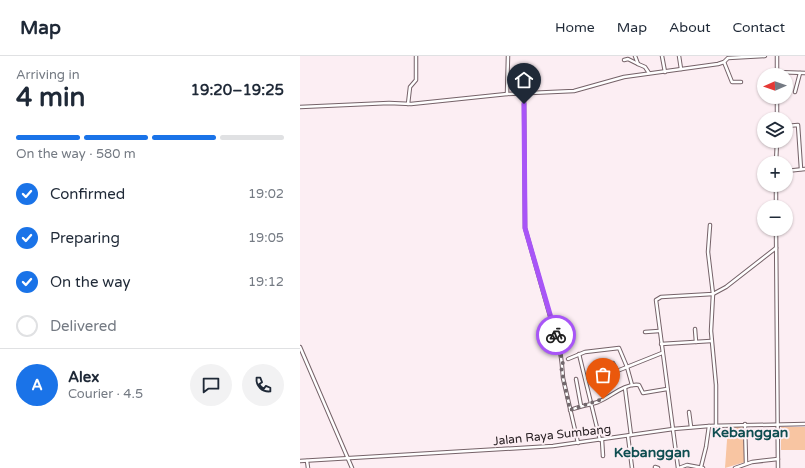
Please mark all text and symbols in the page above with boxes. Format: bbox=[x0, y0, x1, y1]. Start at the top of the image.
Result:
text: Map bbox=[20, 17, 61, 39]
text: Home bbox=[555, 19, 595, 36]
text: Map bbox=[617, 19, 647, 36]
text: About bbox=[669, 19, 711, 36]
text: Contact bbox=[733, 19, 785, 36]
pin bbox=[507, 63, 541, 104]
text: Arriving in bbox=[16, 67, 80, 83]
north arrow bbox=[757, 68, 793, 104]
map controls bbox=[757, 68, 793, 236]
icon: home bbox=[513, 69, 535, 91]
text: 19:20–19:25 bbox=[191, 81, 284, 99]
text: 4 min bbox=[16, 82, 85, 113]
button: layers bbox=[757, 112, 793, 148]
text: On the way · 580 m bbox=[16, 146, 136, 162]
button: + bbox=[757, 156, 793, 192]
icon: check bbox=[16, 183, 38, 205]
text: Confirmed bbox=[50, 185, 125, 203]
text: 19:02 bbox=[248, 186, 284, 202]
button: − bbox=[757, 200, 793, 236]
icon: check bbox=[16, 227, 38, 249]
text: Preparing bbox=[50, 229, 120, 247]
text: 19:05 bbox=[248, 230, 284, 246]
icon: check bbox=[16, 271, 38, 293]
text: On the way bbox=[50, 273, 130, 291]
text: 19:12 bbox=[248, 274, 284, 290]
courier bbox=[536, 315, 576, 355]
text: Delivered bbox=[50, 317, 117, 335]
icon: bike bbox=[545, 324, 567, 346]
pin bbox=[586, 358, 620, 399]
button: chat bbox=[190, 364, 232, 406]
button: phone bbox=[242, 364, 284, 406]
icon: bag bbox=[592, 364, 614, 386]
text: Alex bbox=[68, 368, 99, 386]
text: A bbox=[31, 376, 43, 394]
text: Courier · 4.5 bbox=[68, 386, 143, 402]
street label: Jalan Raya Sumbang bbox=[492, 422, 612, 448]
district label: Kebanggan bbox=[712, 424, 788, 441]
district label: Kebanggan bbox=[614, 444, 690, 461]

